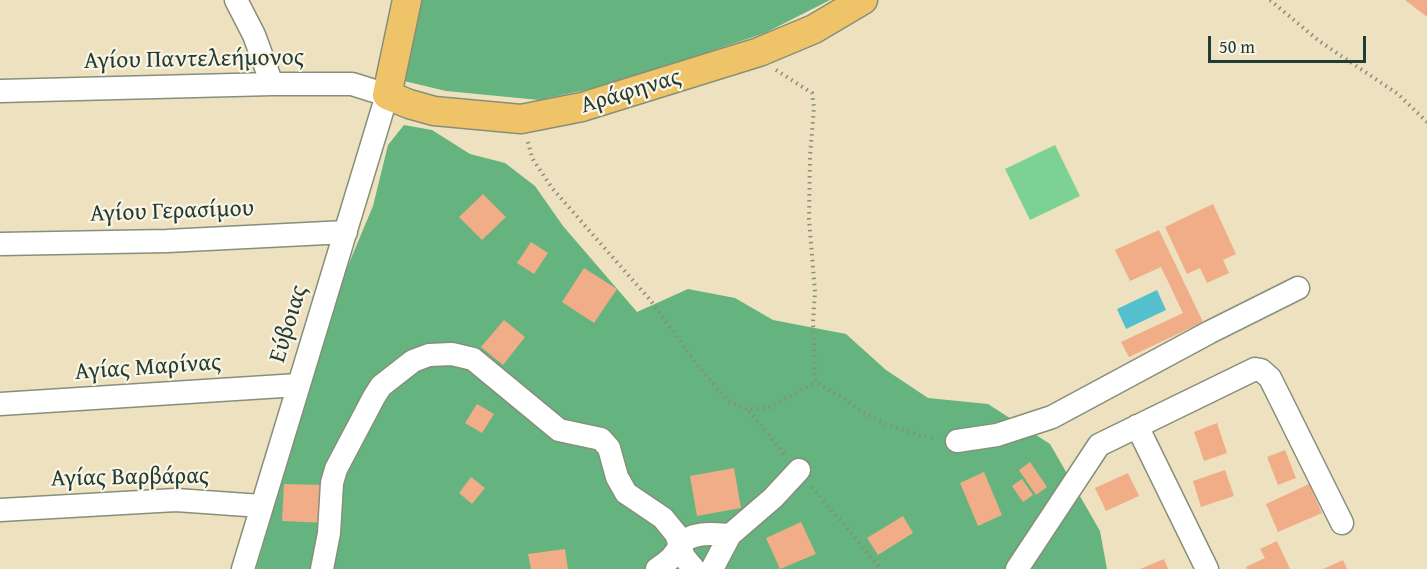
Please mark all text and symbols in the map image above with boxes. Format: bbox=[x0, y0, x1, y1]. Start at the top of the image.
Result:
scale bar bbox=[1211, 24, 1368, 62]
text: 50 m bbox=[1219, 33, 1255, 60]
street label: Αγίου Παντελεήμονος bbox=[84, 44, 304, 76]
street label: Αράφηνας bbox=[577, 63, 685, 121]
street label: Αγίου Γερασίμου bbox=[89, 195, 255, 229]
street label: Εύβοιας bbox=[264, 282, 314, 366]
street label: Αγίας Μαρίνας bbox=[74, 349, 222, 387]
street label: Αγίας Βαρβάρας bbox=[51, 462, 209, 494]

